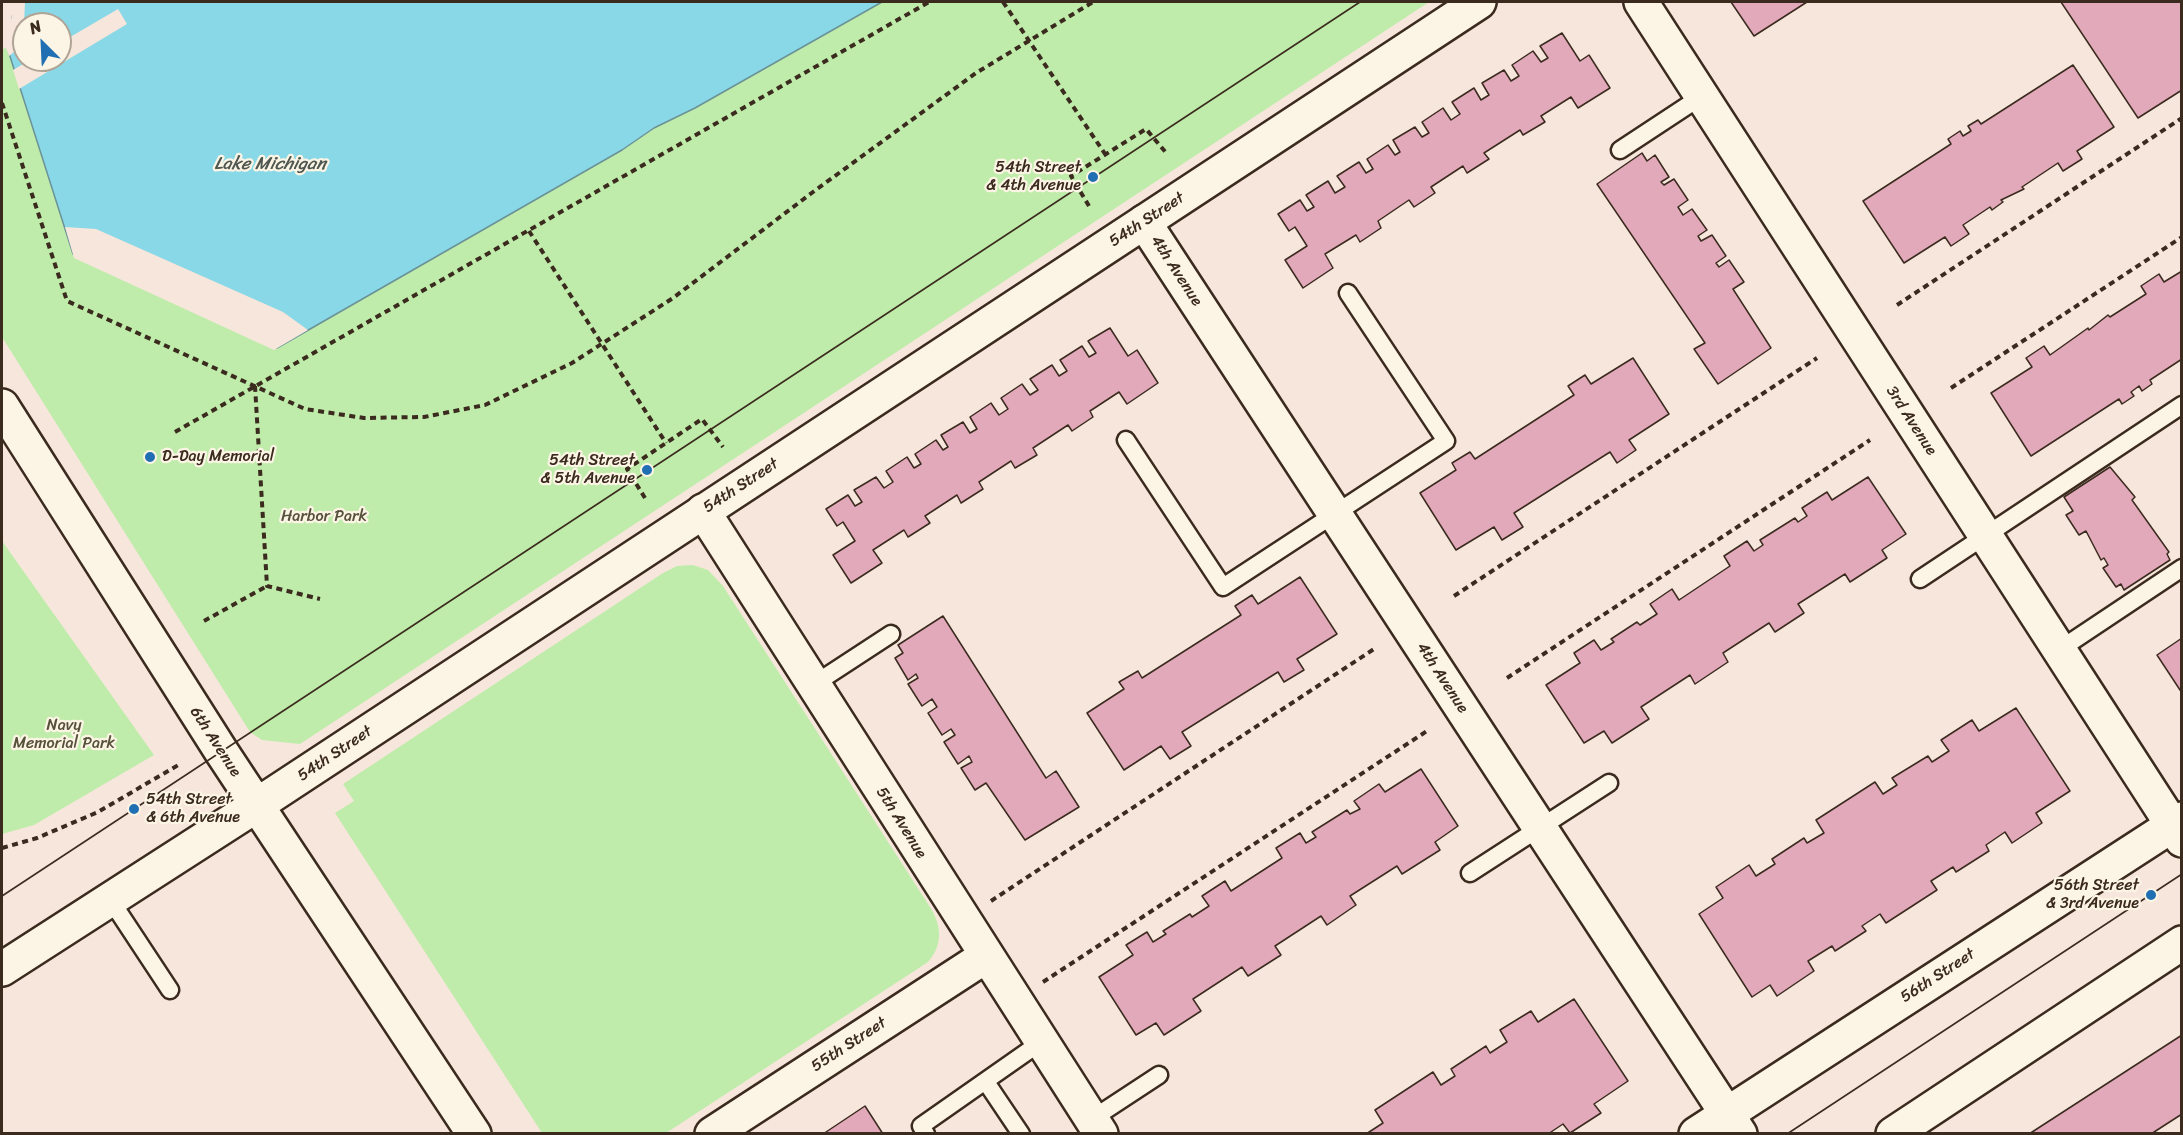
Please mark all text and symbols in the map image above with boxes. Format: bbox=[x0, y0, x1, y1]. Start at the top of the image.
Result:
text: N bbox=[24, 11, 46, 42]
north arrow bbox=[12, 12, 72, 72]
water label: Lake Michigan bbox=[214, 153, 326, 175]
place label: 54th Street & 4th Avenue bbox=[986, 158, 1081, 196]
marker: 54th Street & 4th Avenue bbox=[1086, 170, 1100, 184]
street label: 54th Street bbox=[1106, 189, 1188, 251]
street label: 4th Avenue bbox=[1146, 232, 1206, 310]
street label: 3rd Avenue bbox=[1881, 383, 1941, 459]
place label: D-Day Memorial bbox=[162, 447, 274, 467]
marker: D-Day Memorial bbox=[143, 450, 157, 464]
place label: 54th Street & 5th Avenue bbox=[540, 451, 635, 489]
street label: 54th Street bbox=[700, 455, 782, 517]
marker: 54th Street & 5th Avenue bbox=[640, 463, 654, 477]
park label: Harbor Park bbox=[281, 507, 367, 527]
street label: 4th Avenue bbox=[1412, 639, 1472, 717]
street label: 6th Avenue bbox=[185, 703, 245, 781]
park label: Navy Memorial Park bbox=[13, 716, 115, 754]
street label: 54th Street bbox=[294, 722, 376, 786]
street label: 5th Avenue bbox=[872, 784, 930, 862]
place label: 54th Street & 6th Avenue bbox=[146, 790, 240, 828]
marker: 54th Street & 6th Avenue bbox=[127, 802, 141, 816]
place label: 56th Street & 3rd Avenue bbox=[2046, 876, 2139, 914]
marker: 56th Street & 3rd Avenue bbox=[2144, 888, 2158, 902]
street label: 56th Street bbox=[1897, 945, 1979, 1007]
street label: 55th Street bbox=[808, 1014, 890, 1076]

